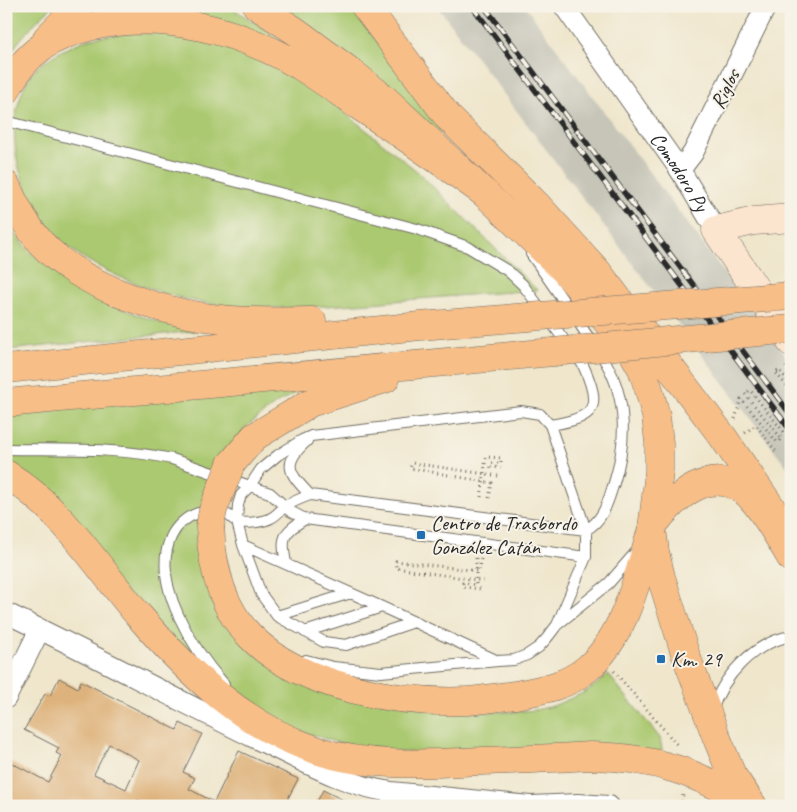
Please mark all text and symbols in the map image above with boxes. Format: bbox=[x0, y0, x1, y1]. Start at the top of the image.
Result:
street label: Riglos bbox=[704, 63, 746, 113]
street label: Comodoro Py bbox=[644, 127, 716, 217]
place label: Centro de Trasbordo González Catán bbox=[431, 510, 578, 560]
marker: Centro de Trasbordo González Catán bbox=[415, 529, 427, 541]
place label: Km. 29 bbox=[671, 646, 723, 672]
marker: Km. 29 bbox=[655, 653, 667, 665]

